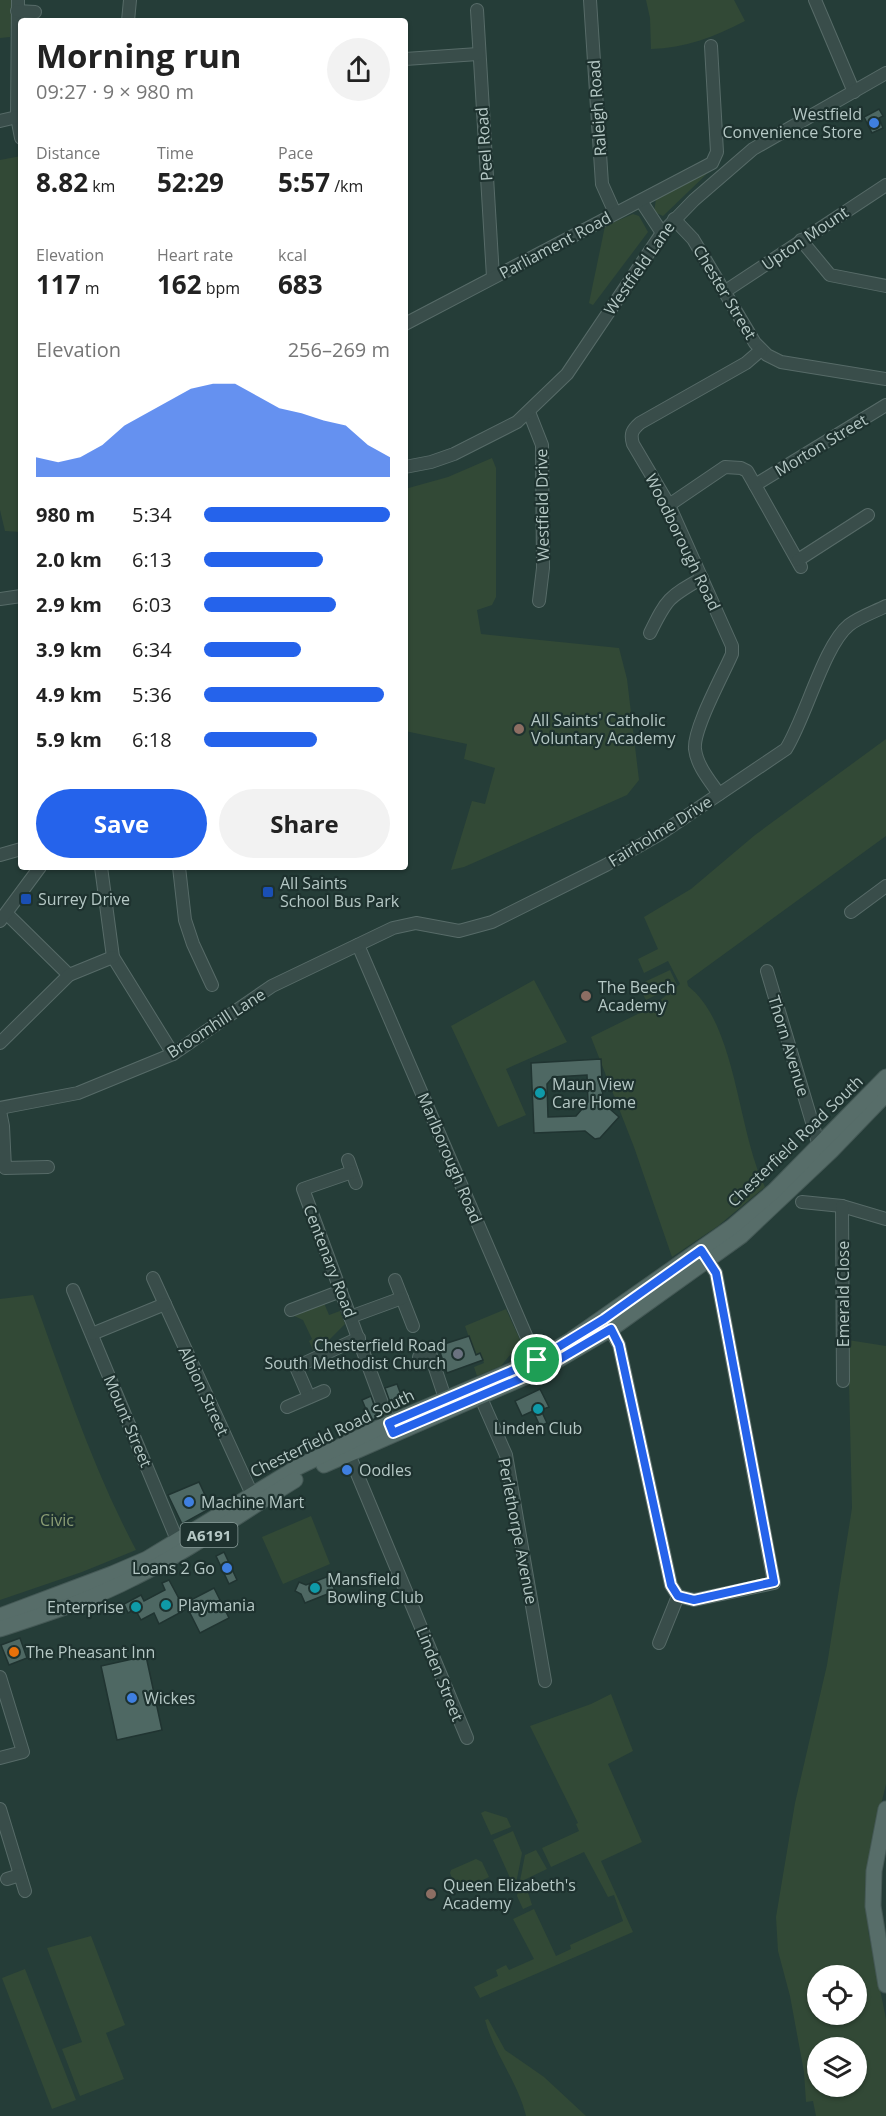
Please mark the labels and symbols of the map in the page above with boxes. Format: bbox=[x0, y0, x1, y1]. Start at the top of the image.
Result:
street label: Raleigh Road bbox=[583, 59, 611, 157]
place label: Westfield Convenience Store bbox=[722, 103, 862, 143]
street label: Peel Road bbox=[470, 106, 498, 182]
marker: Westfield Convenience Store bbox=[867, 116, 881, 130]
street label: Upton Mount bbox=[757, 201, 853, 275]
street label: Parliament Road bbox=[495, 206, 615, 284]
street label: Westfield Lane bbox=[599, 217, 679, 319]
street label: Chester Street bbox=[688, 241, 762, 344]
street label: Morton Street bbox=[771, 408, 872, 481]
street label: Westfield Drive bbox=[530, 448, 554, 562]
street label: Woodborough Road bbox=[640, 470, 726, 614]
place label: All Saints' Catholic Voluntary Academy bbox=[531, 709, 676, 749]
marker: All Saints' Catholic Voluntary Academy bbox=[512, 722, 526, 736]
street label: Fairholme Drive bbox=[604, 790, 716, 872]
place label: All Saints School Bus Park bbox=[280, 872, 400, 912]
marker: All Saints School Bus Park bbox=[261, 885, 275, 899]
place label: Surrey Drive bbox=[38, 888, 130, 910]
marker: Surrey Drive bbox=[19, 892, 33, 906]
place label: The Beech Academy bbox=[598, 976, 676, 1016]
street label: Broomhill Lane bbox=[163, 983, 269, 1063]
marker: The Beech Academy bbox=[579, 989, 593, 1003]
street label: Thorn Avenue bbox=[763, 993, 815, 1099]
street label: Chesterfield Road South bbox=[723, 1071, 867, 1211]
place label: Maun View Care Home bbox=[552, 1073, 636, 1113]
marker: Maun View Care Home bbox=[533, 1086, 547, 1100]
street label: Marlborough Road bbox=[413, 1089, 487, 1227]
street label: Centenary Road bbox=[298, 1201, 362, 1321]
street label: Emerald Close bbox=[832, 1241, 854, 1347]
place label: Chesterfield Road South Methodist Church bbox=[265, 1334, 446, 1374]
pin bbox=[511, 1334, 562, 1385]
street label: Albion Street bbox=[174, 1343, 234, 1440]
marker: Chesterfield Road South Methodist Church bbox=[451, 1347, 465, 1361]
street label: Mount Street bbox=[99, 1372, 157, 1471]
street label: Chesterfield Road South bbox=[246, 1384, 418, 1482]
marker: Linden Club bbox=[531, 1402, 545, 1416]
place label: Linden Club bbox=[494, 1417, 582, 1439]
street label: Perlethorpe Avenue bbox=[493, 1456, 543, 1606]
place label: Oodles bbox=[359, 1459, 412, 1481]
marker: Oodles bbox=[340, 1463, 354, 1477]
place label: Machine Mart bbox=[201, 1491, 305, 1513]
marker: Machine Mart bbox=[182, 1495, 196, 1509]
park label: Civic bbox=[40, 1509, 74, 1531]
road number: A6191 bbox=[180, 1523, 238, 1547]
place label: Loans 2 Go bbox=[132, 1557, 215, 1579]
marker: Loans 2 Go bbox=[220, 1561, 234, 1575]
place label: Mansfield Bowling Club bbox=[327, 1568, 424, 1608]
marker: Mansfield Bowling Club bbox=[308, 1581, 322, 1595]
place label: Playmania bbox=[178, 1594, 255, 1616]
place label: Enterprise bbox=[47, 1596, 124, 1618]
marker: Playmania bbox=[159, 1598, 173, 1612]
marker: Enterprise bbox=[129, 1600, 143, 1614]
street label: Linden Street bbox=[411, 1624, 469, 1725]
place label: The Pheasant Inn bbox=[26, 1641, 155, 1663]
marker: The Pheasant Inn bbox=[7, 1645, 21, 1659]
place label: Wickes bbox=[144, 1687, 196, 1709]
marker: Wickes bbox=[125, 1691, 139, 1705]
place label: Queen Elizabeth's Academy bbox=[443, 1874, 576, 1914]
marker: Queen Elizabeth's Academy bbox=[424, 1887, 438, 1901]

